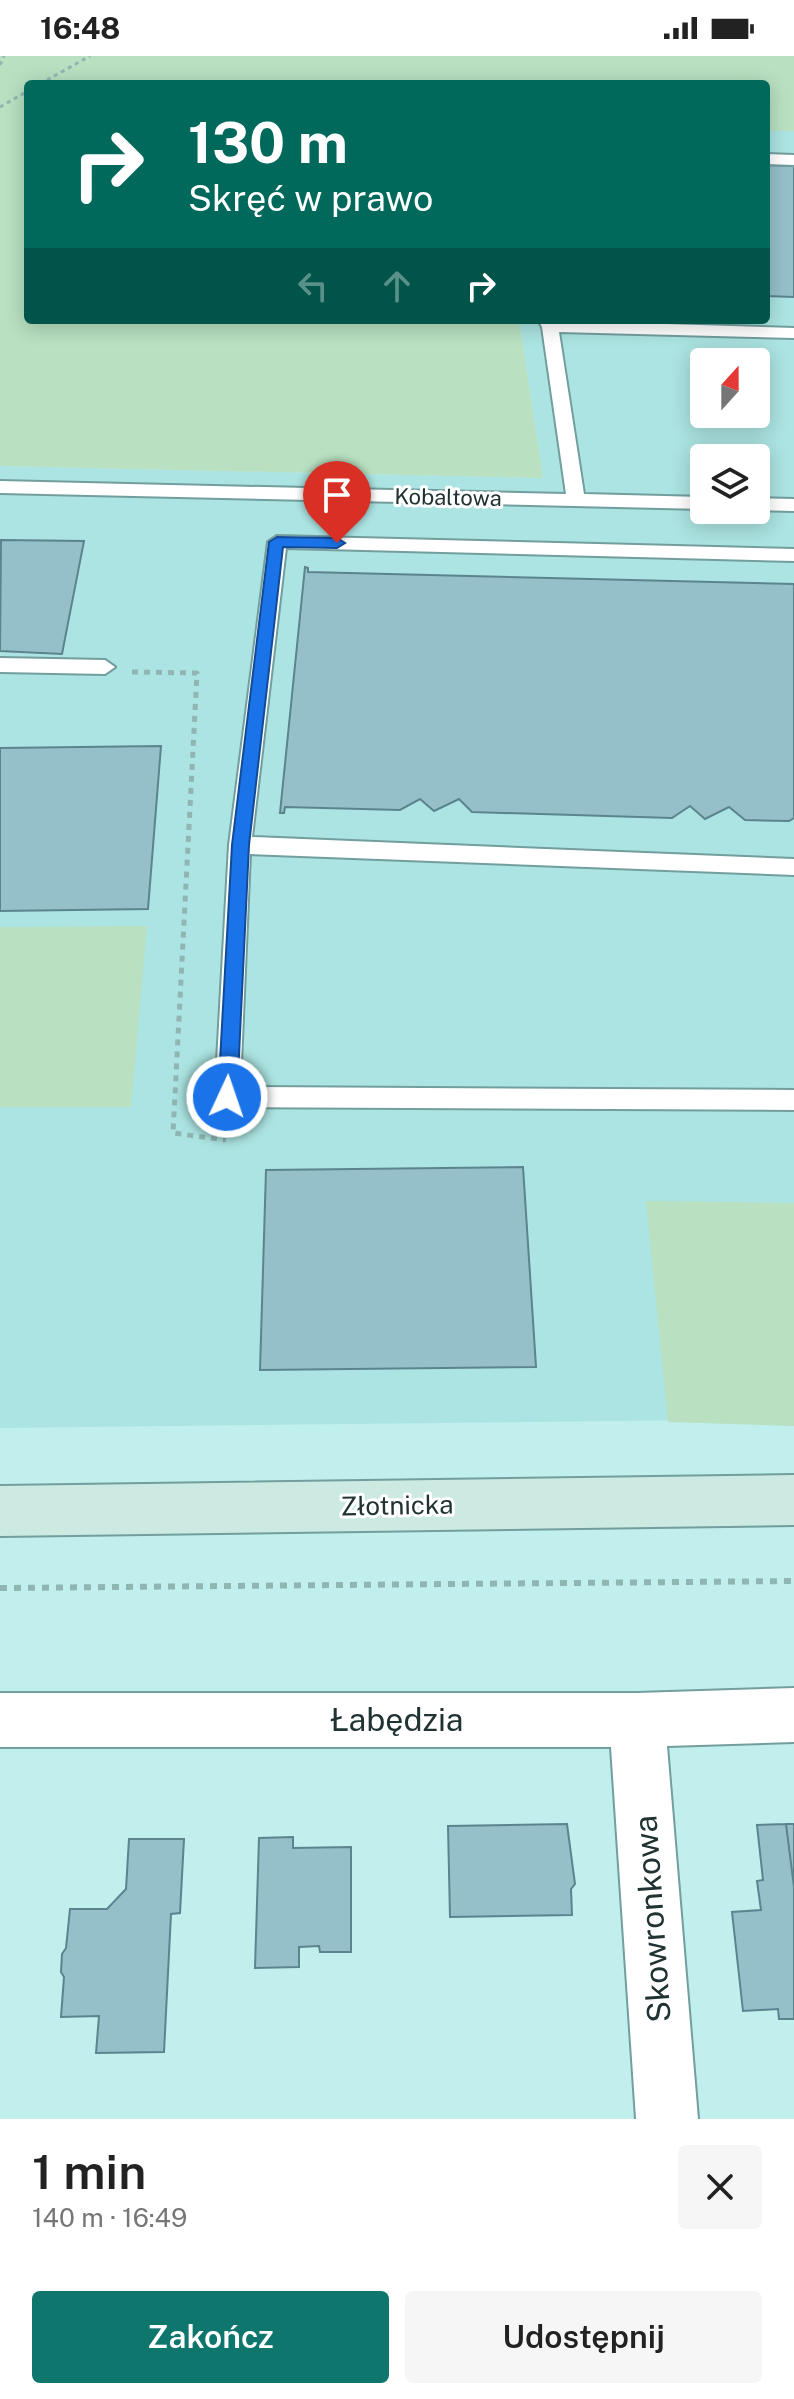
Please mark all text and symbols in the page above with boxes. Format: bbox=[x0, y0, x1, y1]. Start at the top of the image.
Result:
text: 16:48 bbox=[40, 10, 120, 46]
text: 130 m bbox=[188, 110, 348, 176]
icon: right bbox=[56, 112, 160, 216]
text: Skręć w prawo bbox=[188, 177, 433, 219]
icon: left bbox=[291, 264, 335, 308]
icon: ahead bbox=[375, 264, 419, 308]
icon: right bbox=[459, 264, 503, 308]
north arrow bbox=[690, 348, 770, 428]
map controls bbox=[690, 348, 770, 524]
button: layers bbox=[690, 444, 770, 524]
pin bbox=[303, 461, 371, 543]
icon: arrive bbox=[315, 473, 359, 517]
street label: Kobaltowa bbox=[394, 483, 502, 511]
position arrow bbox=[185, 1055, 269, 1139]
street label: Złotnicka bbox=[340, 1489, 454, 1521]
street label: Łabędzia bbox=[330, 1701, 464, 1738]
street label: Skowronkowa bbox=[626, 1814, 678, 2024]
text: 1 min bbox=[32, 2143, 146, 2200]
button: close bbox=[678, 2145, 762, 2229]
text: 140 m · 16:49 bbox=[32, 2202, 187, 2233]
button: Zakończ bbox=[32, 2291, 389, 2383]
button: Udostępnij bbox=[405, 2291, 762, 2383]

